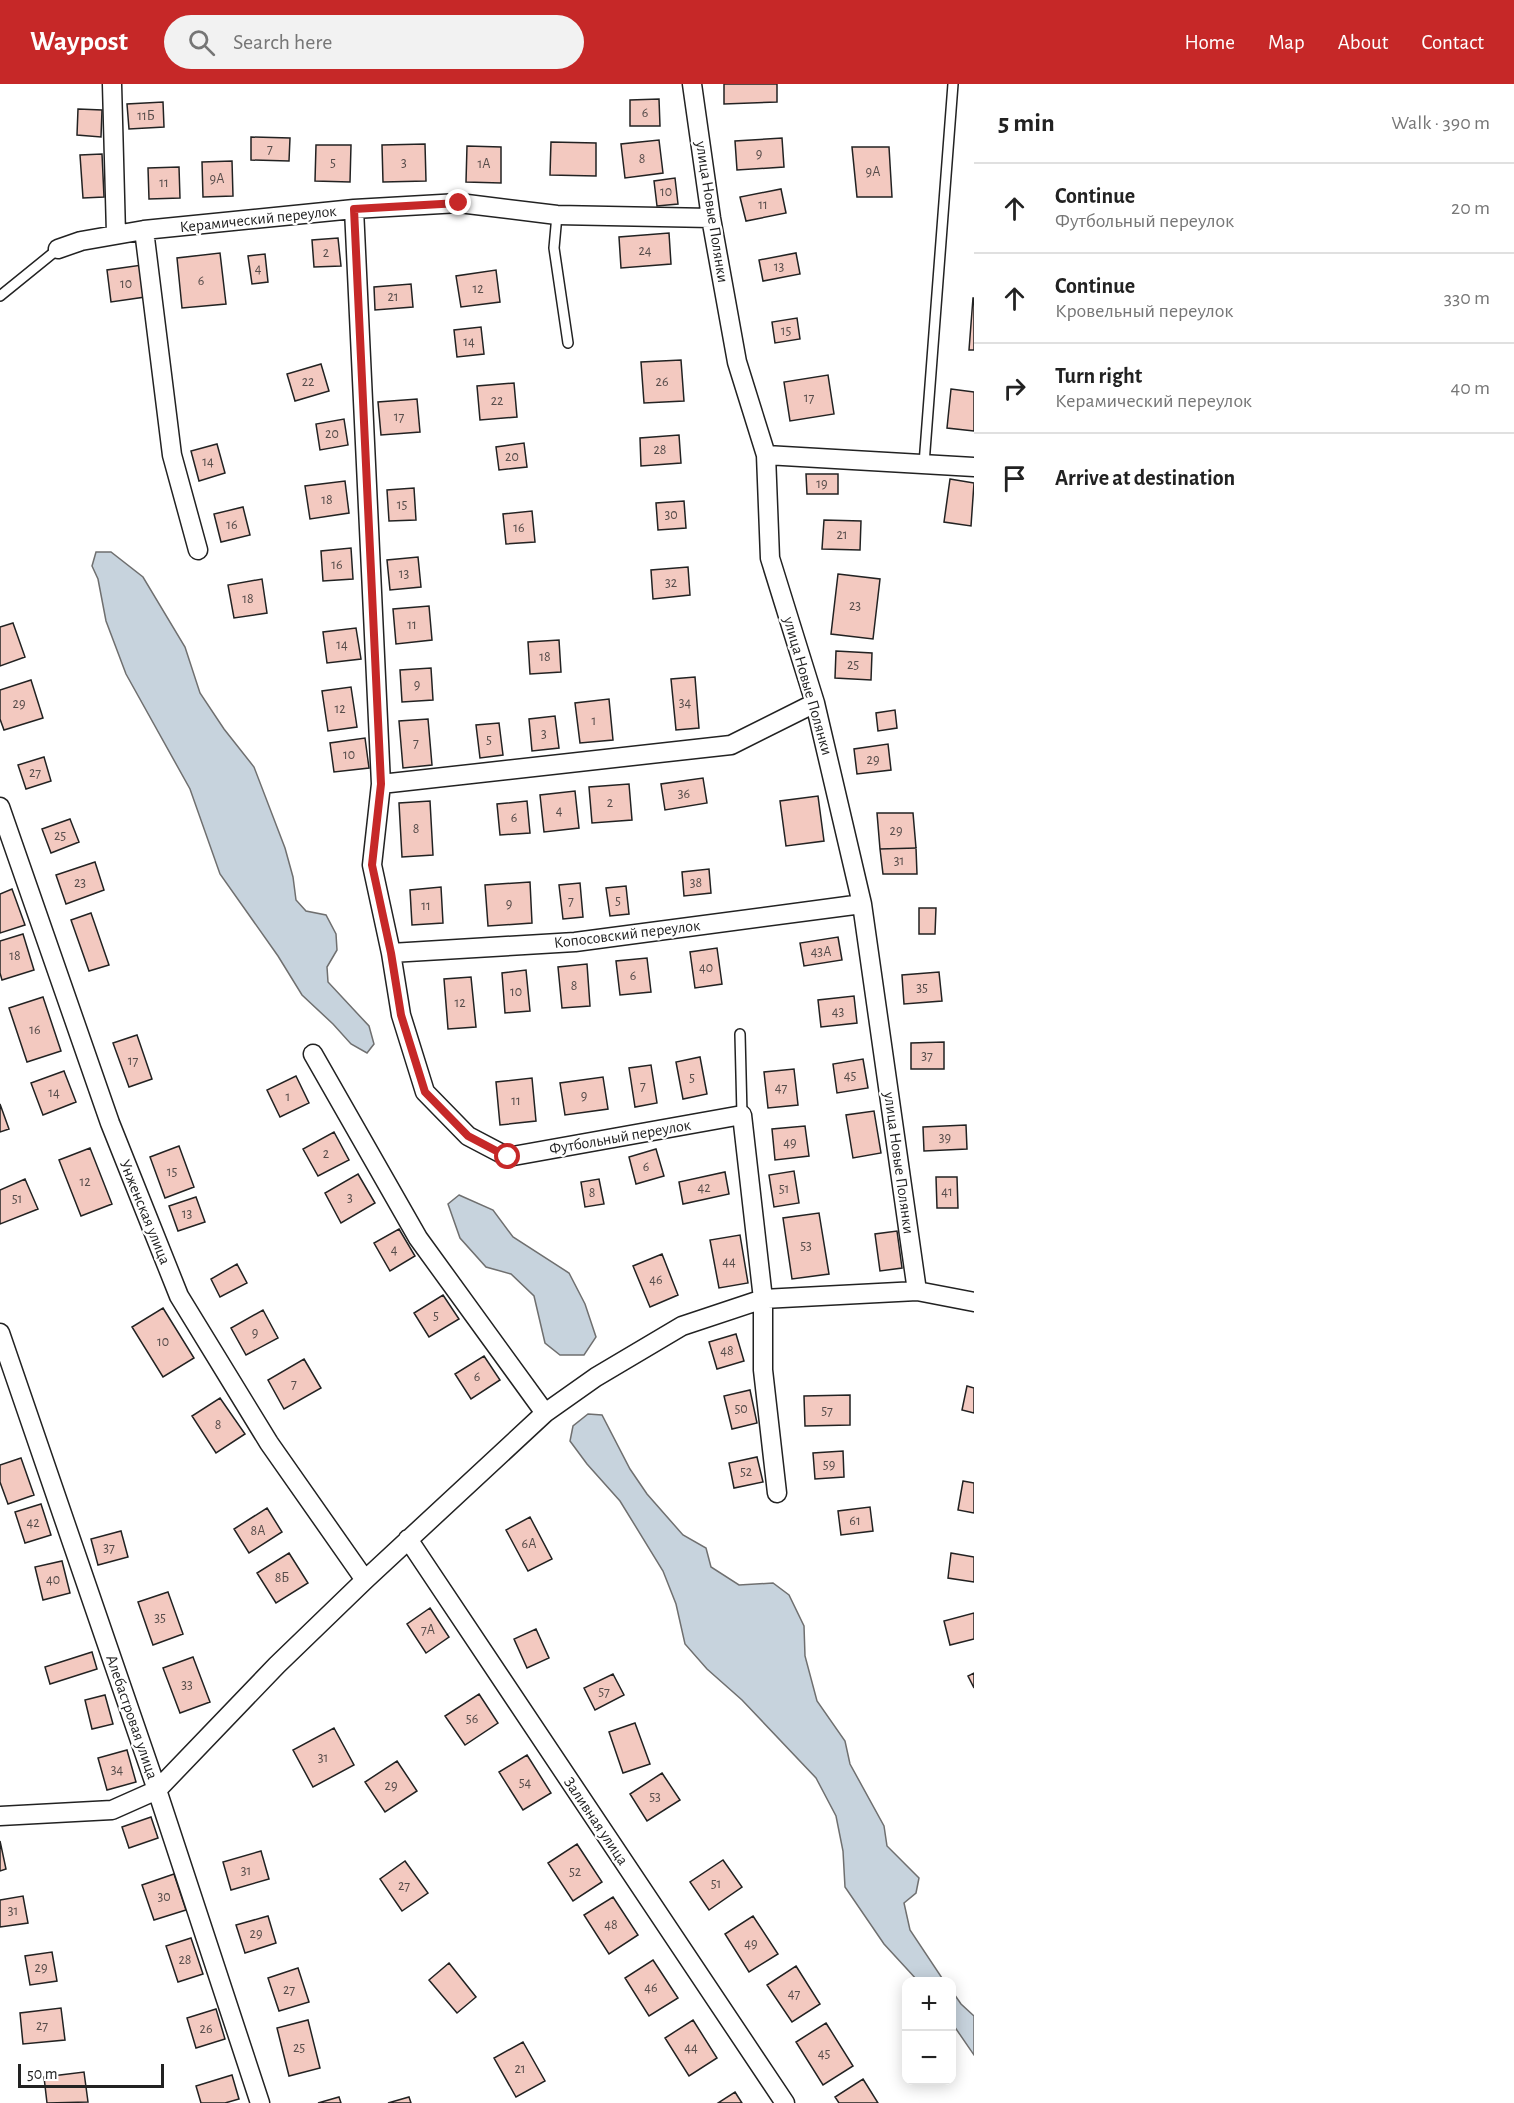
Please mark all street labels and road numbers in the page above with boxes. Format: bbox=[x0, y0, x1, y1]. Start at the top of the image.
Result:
street label: улица Новые Полянки bbox=[692, 139, 731, 284]
street label: Керамический переулок bbox=[179, 203, 338, 236]
street label: улица Новые Полянки bbox=[779, 614, 835, 757]
street label: Копосовский переулок bbox=[553, 917, 702, 952]
street label: улица Новые Полянки bbox=[880, 1090, 917, 1235]
street label: Футбольный переулок bbox=[548, 1117, 693, 1158]
street label: Унженская улица bbox=[116, 1157, 173, 1267]
street label: Алебастровая улица bbox=[102, 1653, 161, 1781]
street label: Заливная улица bbox=[560, 1774, 631, 1868]

